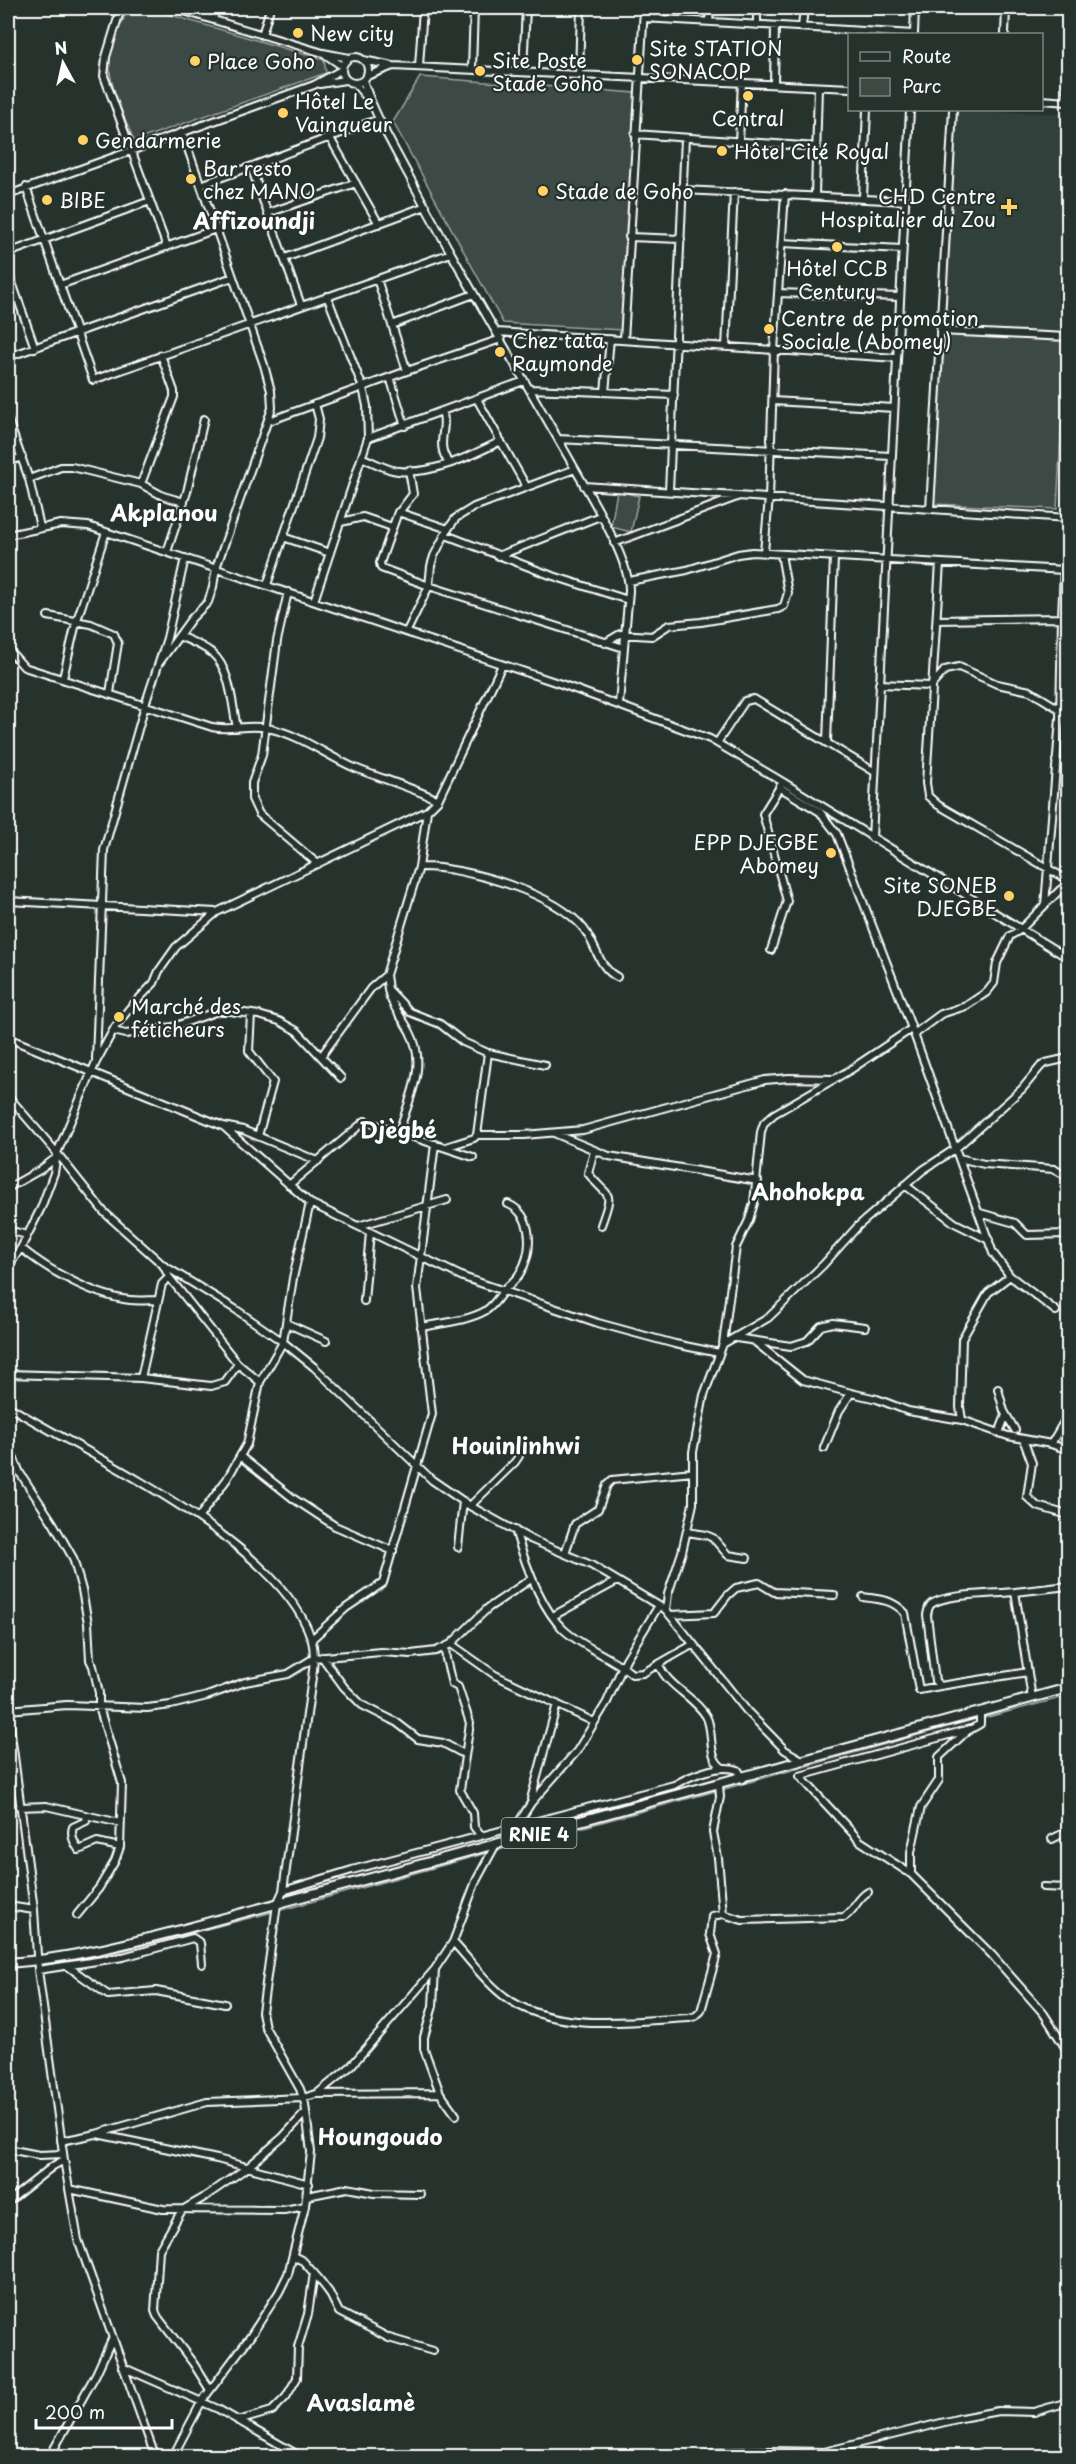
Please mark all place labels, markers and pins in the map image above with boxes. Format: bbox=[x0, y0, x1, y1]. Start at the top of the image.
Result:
place label: New city bbox=[310, 18, 394, 48]
marker: New city bbox=[291, 26, 305, 40]
place label: Site STATION SONACOP bbox=[649, 33, 783, 86]
place label: Site Poste Stade Goho bbox=[492, 45, 603, 98]
place label: Place Goho bbox=[207, 46, 315, 76]
marker: Site STATION SONACOP bbox=[630, 53, 644, 67]
marker: Place Goho bbox=[188, 54, 202, 68]
marker: Site Poste Stade Goho bbox=[473, 64, 487, 78]
place label: Hôtel Le Vainqueur bbox=[295, 86, 393, 139]
marker: Central bbox=[741, 89, 755, 103]
place label: Central bbox=[712, 103, 784, 133]
marker: Hôtel Le Vainqueur bbox=[276, 106, 290, 120]
place label: Gendarmerie bbox=[95, 125, 221, 155]
marker: Gendarmerie bbox=[76, 133, 90, 147]
place label: Hôtel Cité Royal bbox=[734, 136, 889, 166]
marker: Hôtel Cité Royal bbox=[715, 144, 729, 158]
place label: Bar resto chez MANO bbox=[203, 153, 316, 206]
marker: Bar resto chez MANO bbox=[184, 172, 198, 186]
place label: Stade de Goho bbox=[555, 176, 694, 206]
place label: CHD Centre Hospitalier du Zou bbox=[820, 181, 996, 234]
marker: Stade de Goho bbox=[536, 184, 550, 198]
place label: BIBE bbox=[59, 185, 106, 215]
marker: BIBE bbox=[40, 193, 54, 207]
marker: CHD Centre Hospitalier du Zou bbox=[1000, 198, 1018, 216]
marker: Hôtel CCB Century bbox=[830, 240, 844, 254]
place label: Hôtel CCB Century bbox=[786, 253, 888, 306]
place label: Centre de promotion Sociale (Abomey) bbox=[781, 303, 979, 356]
marker: Centre de promotion Sociale (Abomey) bbox=[762, 322, 776, 336]
place label: Chez tata Raymonde bbox=[512, 325, 613, 378]
marker: Chez tata Raymonde bbox=[493, 345, 507, 359]
place label: EPP DJEGBE Abomey bbox=[693, 827, 819, 880]
marker: EPP DJEGBE Abomey bbox=[824, 846, 838, 860]
place label: Site SONEB DJEGBE bbox=[883, 870, 997, 923]
marker: Site SONEB DJEGBE bbox=[1002, 889, 1016, 903]
place label: Marché des féticheurs bbox=[131, 991, 241, 1044]
marker: Marché des féticheurs bbox=[112, 1010, 126, 1024]

